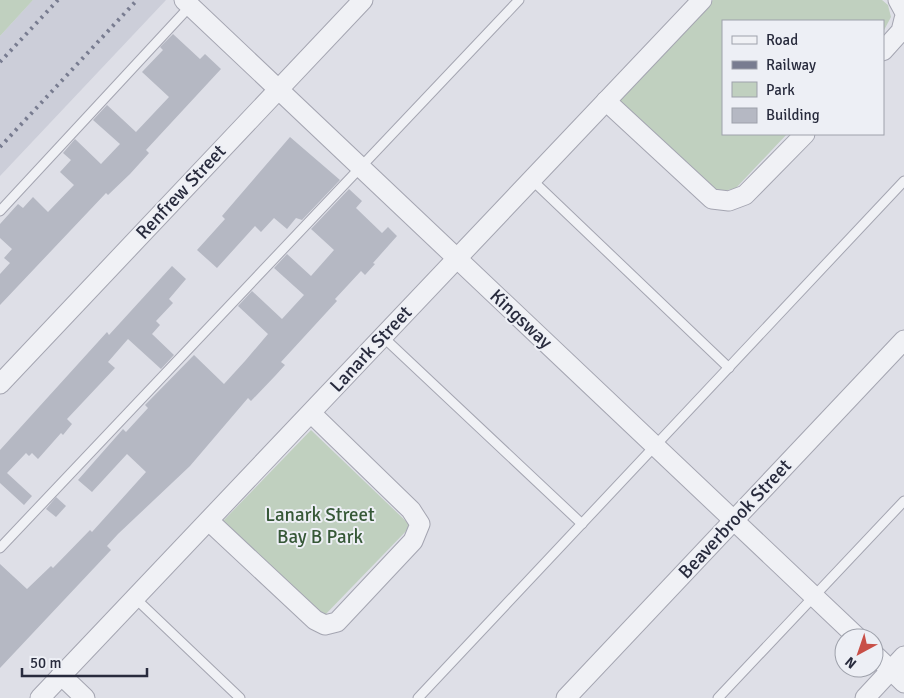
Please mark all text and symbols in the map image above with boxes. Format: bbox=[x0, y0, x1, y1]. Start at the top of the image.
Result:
legend bbox=[722, 20, 884, 135]
text: Road bbox=[766, 31, 798, 49]
text: Railway bbox=[766, 56, 816, 74]
text: Park bbox=[766, 81, 795, 99]
text: Building bbox=[766, 106, 820, 124]
street label: Renfrew Street bbox=[131, 139, 231, 244]
street label: Kingsway bbox=[485, 284, 557, 354]
street label: Lanark Street bbox=[325, 301, 417, 397]
street label: Beaverbrook Street bbox=[673, 454, 797, 584]
park label: Lanark Street Bay B Park bbox=[265, 503, 375, 549]
north arrow bbox=[834, 628, 884, 678]
scale bar bbox=[22, 646, 148, 678]
text: N bbox=[842, 653, 860, 672]
text: 50 m bbox=[30, 654, 61, 672]

